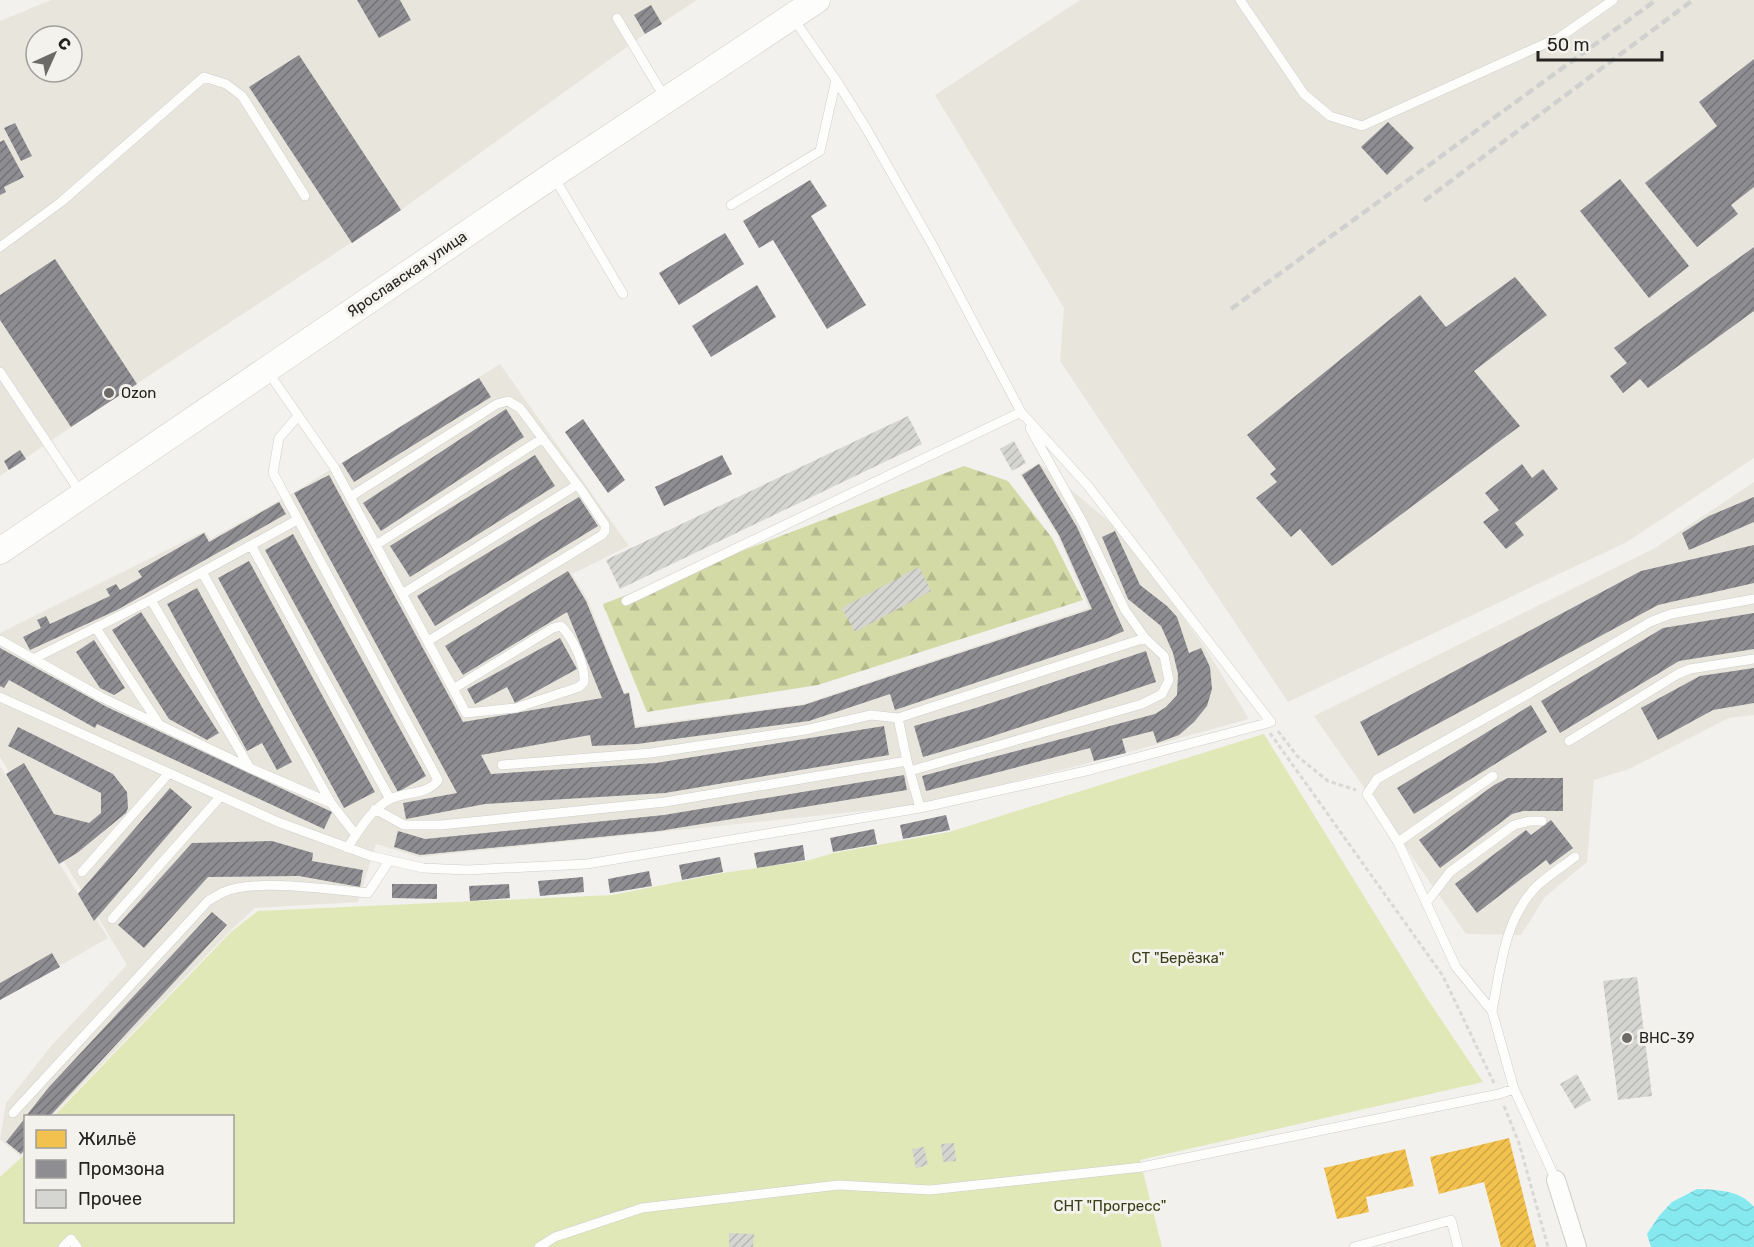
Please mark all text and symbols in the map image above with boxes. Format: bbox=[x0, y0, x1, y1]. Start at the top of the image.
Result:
north arrow bbox=[24, 24, 84, 84]
scale bar bbox=[1538, 24, 1662, 62]
text: С bbox=[54, 33, 75, 54]
text: 50 m bbox=[1547, 34, 1590, 56]
street label: Ярославская улица bbox=[344, 227, 470, 321]
place label: Ozon bbox=[121, 384, 156, 402]
marker: Ozon bbox=[102, 386, 116, 400]
park label: СТ "Берёзка" bbox=[1132, 949, 1224, 967]
place label: ВНС-39 bbox=[1639, 1029, 1695, 1047]
marker: ВНС-39 bbox=[1620, 1031, 1634, 1045]
legend bbox=[24, 1115, 234, 1223]
text: Жильё bbox=[78, 1128, 136, 1150]
text: Промзона bbox=[78, 1158, 165, 1180]
text: Прочее bbox=[78, 1188, 142, 1210]
park label: СНТ "Прогресс" bbox=[1054, 1197, 1166, 1215]

